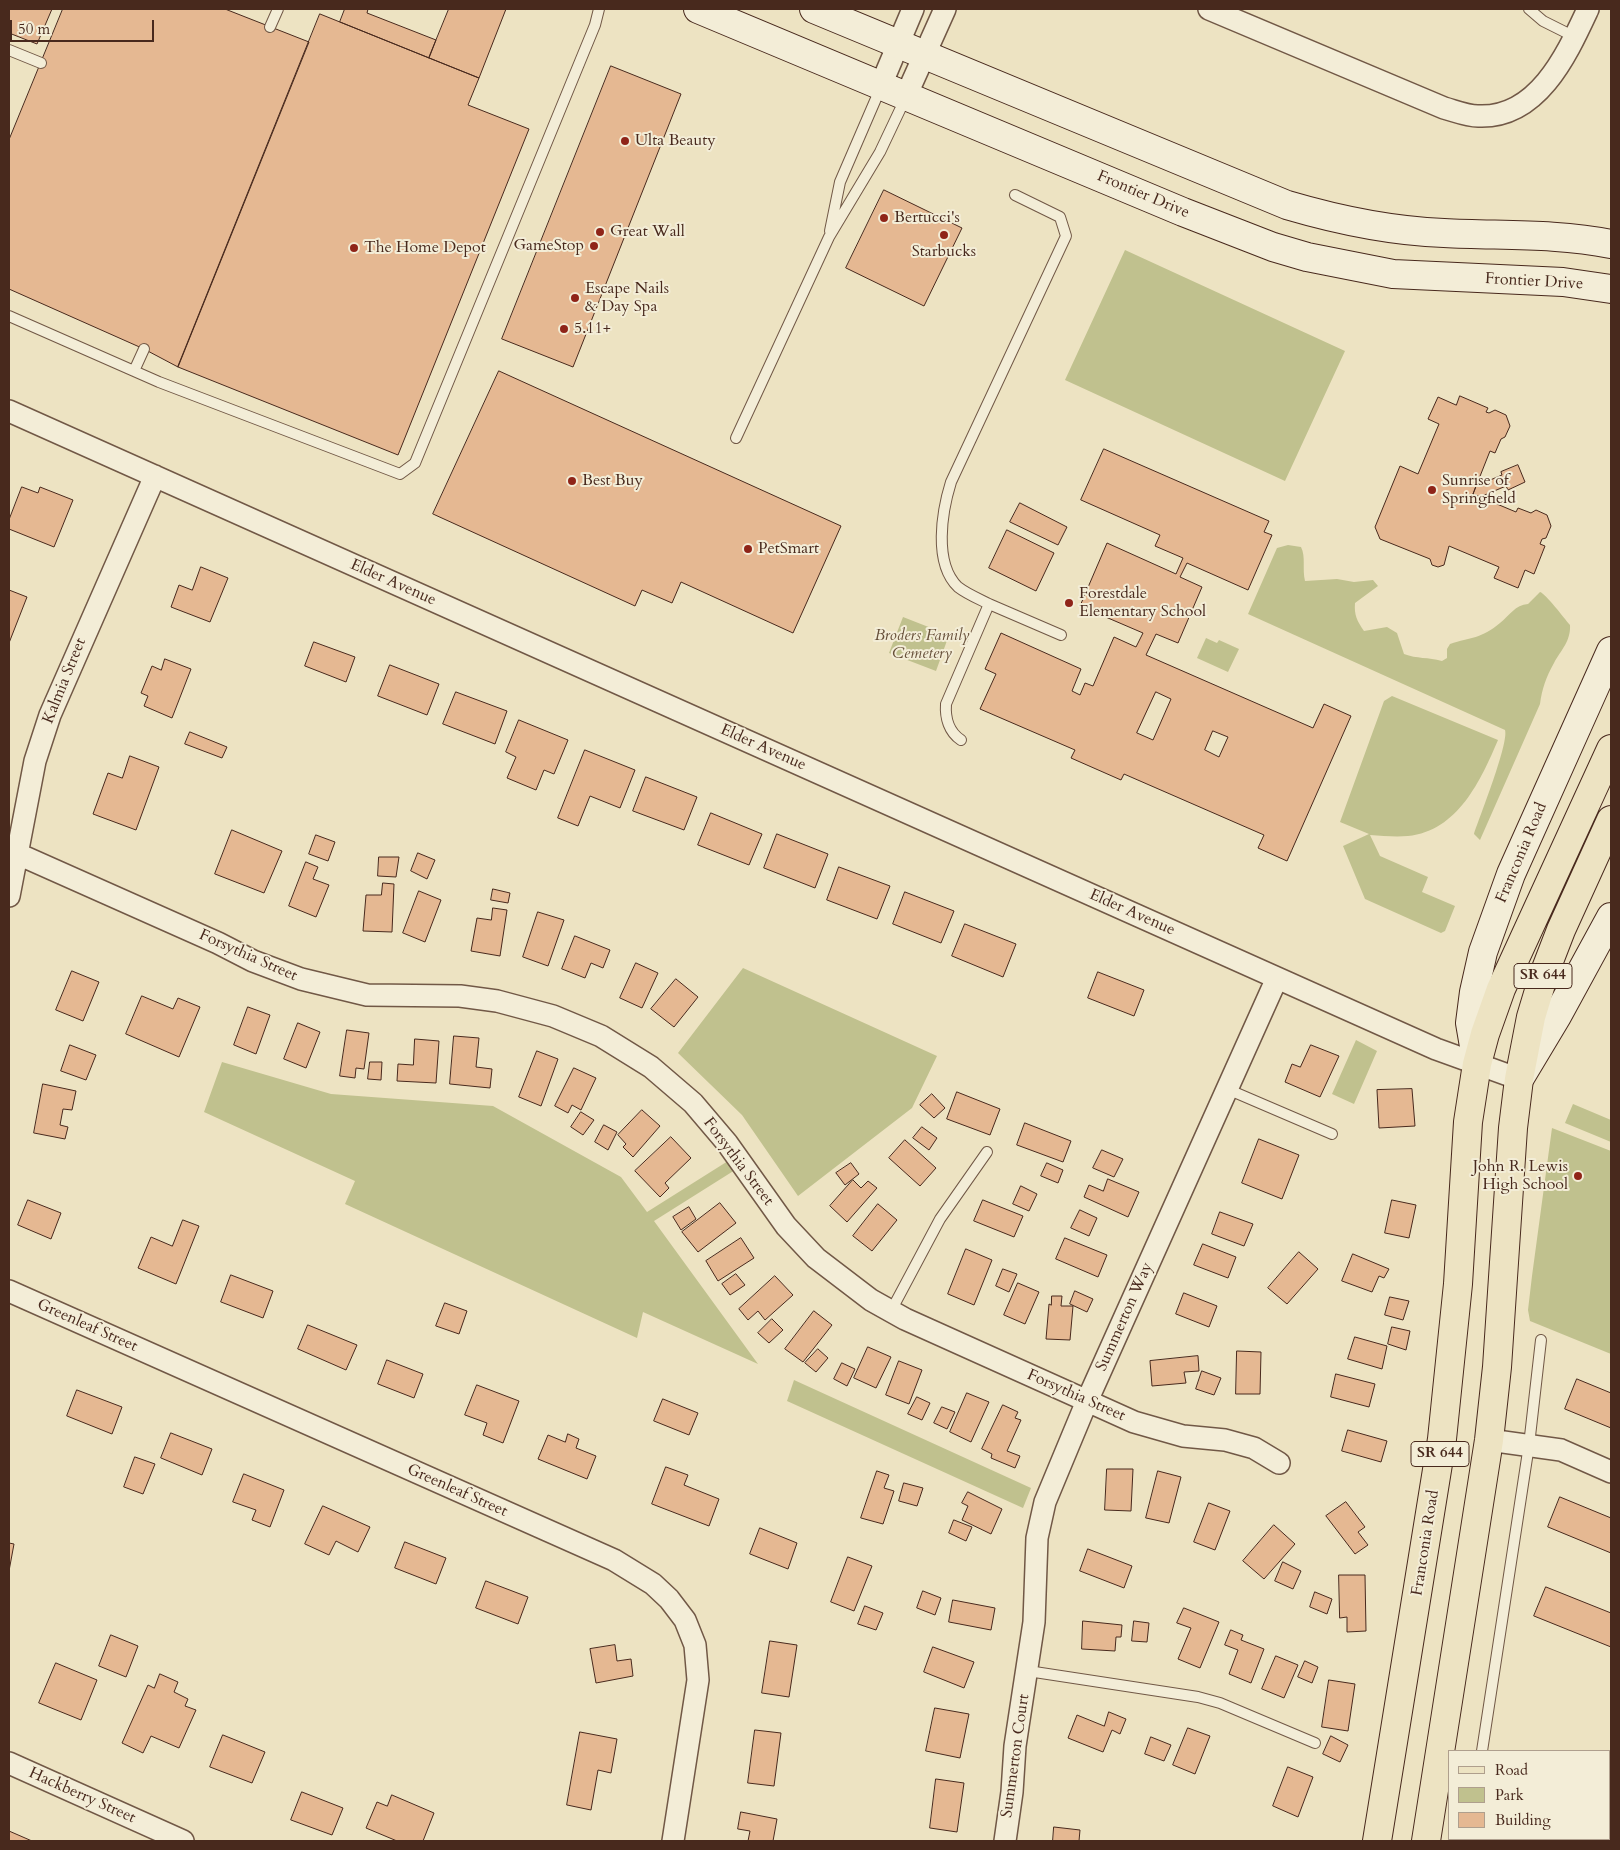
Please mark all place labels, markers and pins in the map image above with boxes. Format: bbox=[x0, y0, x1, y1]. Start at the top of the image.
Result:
place label: Ulta Beauty bbox=[635, 131, 716, 151]
marker: Ulta Beauty bbox=[619, 135, 631, 147]
place label: Bertucci's bbox=[894, 208, 960, 228]
marker: Bertucci's bbox=[878, 212, 890, 224]
place label: Great Wall bbox=[610, 222, 685, 242]
marker: Great Wall bbox=[594, 226, 606, 238]
marker: Starbucks bbox=[938, 229, 950, 241]
place label: GameStop bbox=[513, 236, 584, 256]
place label: The Home Depot bbox=[364, 238, 486, 258]
marker: GameStop bbox=[588, 240, 600, 252]
marker: The Home Depot bbox=[348, 242, 360, 254]
place label: Starbucks bbox=[912, 242, 976, 262]
place label: Escape Nails & Day Spa bbox=[585, 279, 669, 317]
marker: Escape Nails & Day Spa bbox=[569, 292, 581, 304]
place label: 5.11+ bbox=[574, 319, 611, 339]
marker: 5.11+ bbox=[558, 323, 570, 335]
place label: Best Buy bbox=[582, 471, 643, 491]
place label: Sunrise of Springfield bbox=[1442, 471, 1516, 509]
marker: Best Buy bbox=[566, 475, 578, 487]
marker: Sunrise of Springfield bbox=[1426, 484, 1438, 496]
place label: PetSmart bbox=[758, 539, 819, 559]
marker: PetSmart bbox=[742, 543, 754, 555]
place label: Forestdale Elementary School bbox=[1079, 584, 1206, 622]
marker: Forestdale Elementary School bbox=[1063, 597, 1075, 609]
place label: John R. Lewis High School bbox=[1473, 1157, 1568, 1195]
marker: John R. Lewis High School bbox=[1572, 1170, 1584, 1182]

